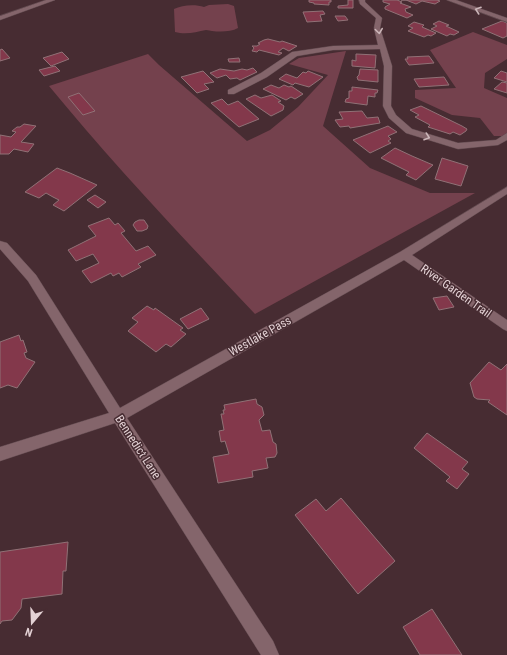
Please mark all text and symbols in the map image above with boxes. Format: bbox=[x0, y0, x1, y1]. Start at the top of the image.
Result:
one-way arrow bbox=[475, 6, 482, 15]
one-way arrow bbox=[374, 27, 383, 34]
one-way arrow bbox=[423, 133, 430, 141]
street label: River Garden Trail bbox=[418, 261, 494, 321]
street label: Westlake Pass bbox=[226, 313, 294, 359]
street label: Bennedict Lane bbox=[112, 413, 164, 482]
north arrow bbox=[12, 603, 52, 643]
text: N bbox=[23, 625, 34, 639]

